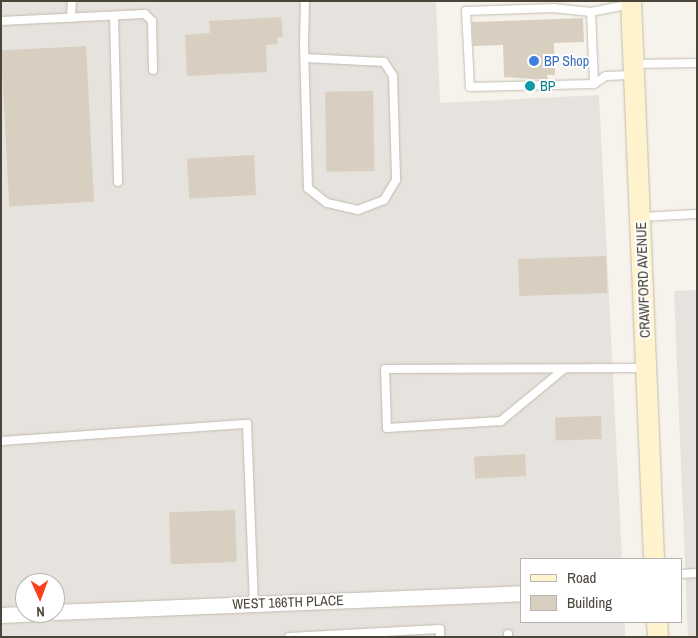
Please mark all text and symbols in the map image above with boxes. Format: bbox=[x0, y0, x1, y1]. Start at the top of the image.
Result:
place label: BP Shop bbox=[544, 53, 589, 69]
marker: BP Shop bbox=[528, 55, 540, 67]
place label: BP bbox=[540, 78, 555, 94]
marker: BP bbox=[524, 80, 536, 92]
street label: CRAWFORD AVENUE bbox=[633, 221, 653, 339]
legend bbox=[520, 558, 683, 623]
text: Road bbox=[567, 567, 596, 588]
north arrow bbox=[15, 573, 65, 623]
street label: WEST 166TH PLACE bbox=[232, 592, 344, 612]
text: Building bbox=[567, 592, 612, 613]
text: N bbox=[36, 603, 45, 621]

